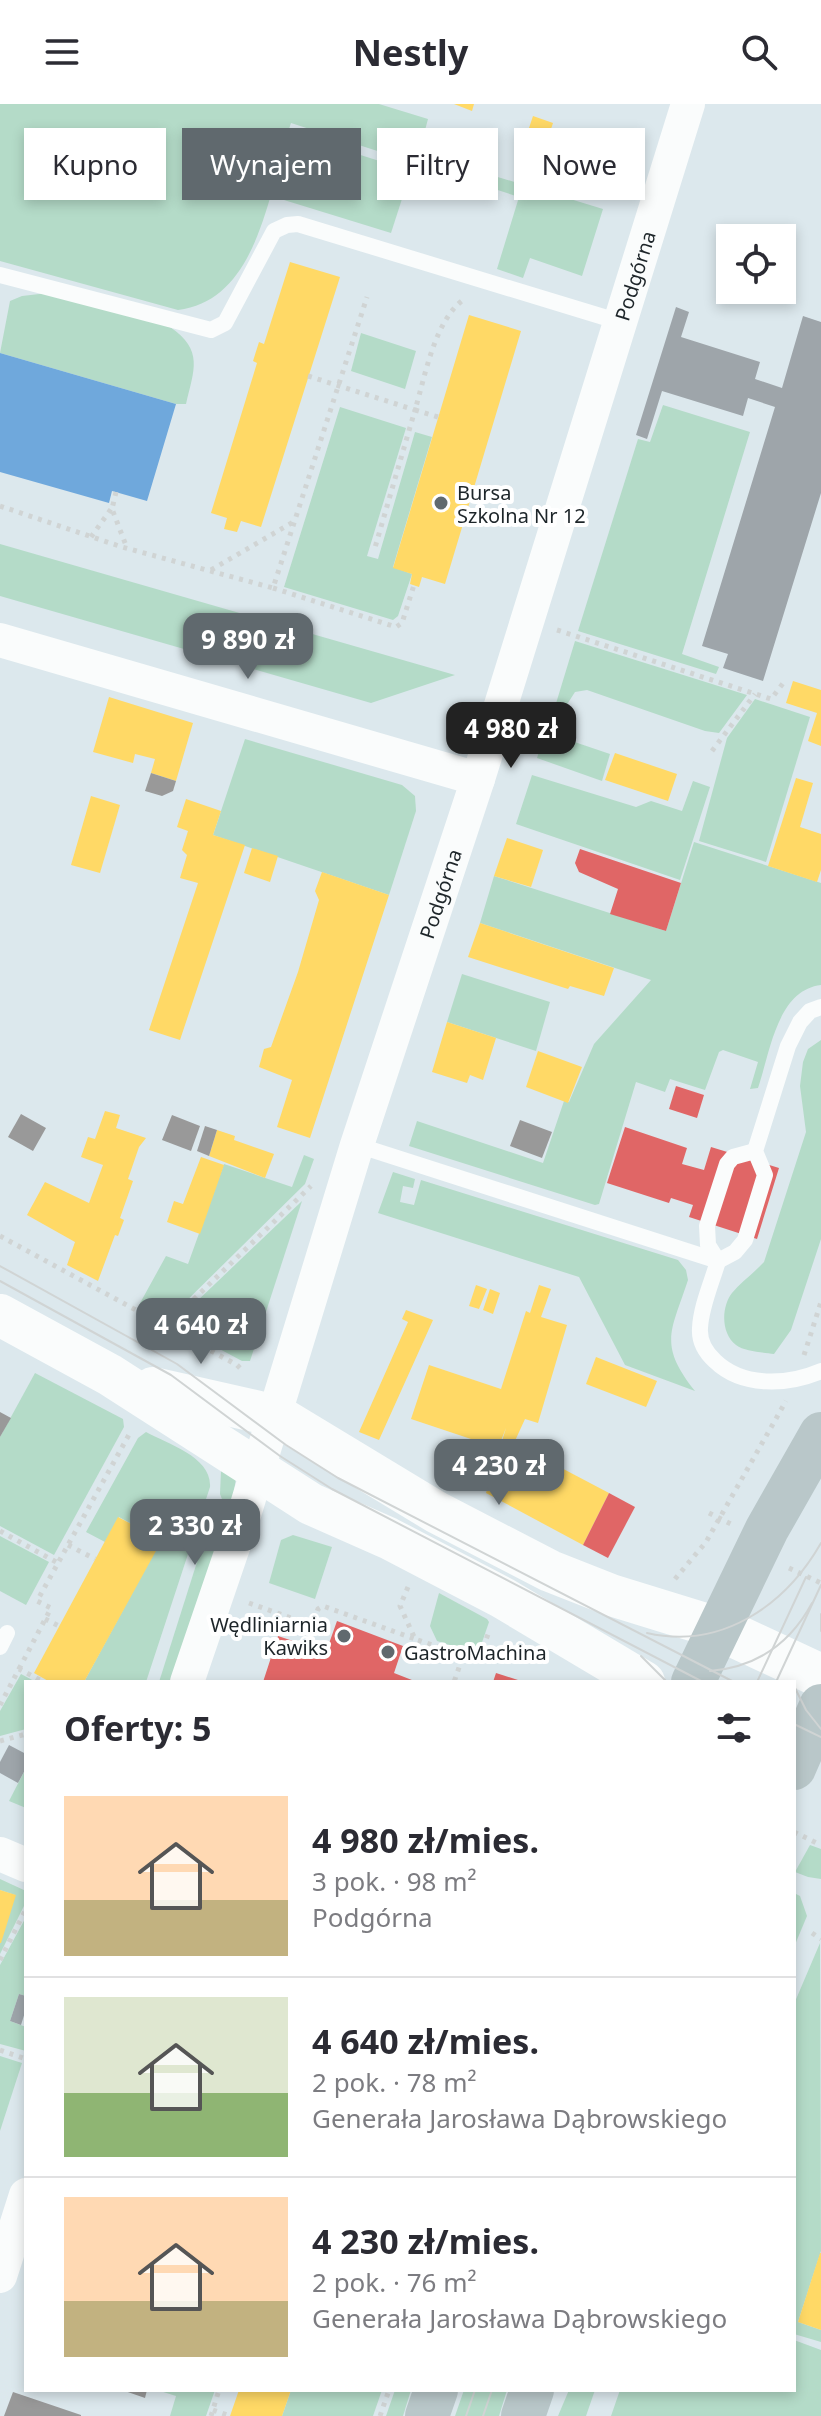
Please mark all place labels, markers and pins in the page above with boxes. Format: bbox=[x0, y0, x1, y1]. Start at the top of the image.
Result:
place label: Bursa Szkolna Nr 12 bbox=[457, 479, 586, 529]
marker: Bursa Szkolna Nr 12 bbox=[432, 494, 450, 512]
pin: 9 890 zł bbox=[165, 613, 331, 681]
pin: 4 980 zł bbox=[428, 702, 594, 770]
pin: 4 640 zł bbox=[118, 1298, 284, 1366]
pin: 4 230 zł bbox=[416, 1439, 582, 1507]
pin: 2 330 zł bbox=[112, 1499, 278, 1567]
place label: Wędliniarnia Kawiks bbox=[210, 1611, 328, 1661]
marker: Wędliniarnia Kawiks bbox=[335, 1627, 353, 1645]
place label: GastroMachina bbox=[404, 1639, 547, 1666]
marker: GastroMachina bbox=[379, 1643, 397, 1661]

